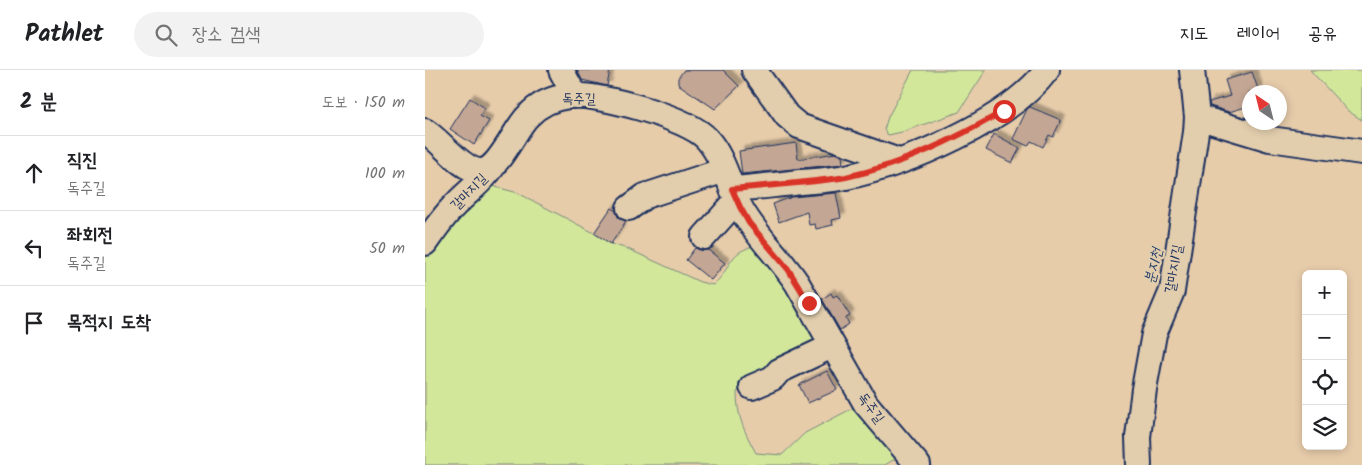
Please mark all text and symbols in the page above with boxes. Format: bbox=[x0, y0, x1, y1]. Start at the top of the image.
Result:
search box bbox=[134, 12, 484, 57]
text: Pathlet bbox=[25, 15, 104, 54]
text: 장소 검색 bbox=[192, 20, 260, 50]
text: 지도 bbox=[1180, 20, 1209, 49]
text: 레이어 bbox=[1237, 20, 1280, 49]
text: 공유 bbox=[1308, 20, 1337, 49]
icon: search bbox=[152, 21, 180, 49]
north arrow bbox=[1242, 85, 1287, 130]
text: 2 분 bbox=[20, 86, 57, 119]
street label: 독주길 bbox=[562, 88, 597, 110]
text: 도보 · 150 m bbox=[322, 90, 405, 115]
route start bbox=[993, 100, 1016, 123]
text: 직진 bbox=[67, 146, 98, 176]
icon: ahead bbox=[20, 159, 48, 187]
text: 100 m bbox=[365, 161, 405, 186]
street label: 갈마지길 bbox=[445, 168, 493, 216]
text: 독주길 bbox=[67, 176, 106, 201]
text: 좌회전 bbox=[67, 221, 113, 251]
icon: left bbox=[20, 234, 48, 262]
text: 50 m bbox=[369, 236, 405, 261]
street label: 갈마지1길 bbox=[1159, 242, 1189, 295]
water label: 분지천 bbox=[1138, 244, 1170, 286]
text: 독주길 bbox=[67, 251, 106, 276]
map controls bbox=[1302, 270, 1347, 450]
button: + bbox=[1302, 270, 1347, 315]
route end bbox=[798, 292, 821, 315]
text: 목적지 도착 bbox=[67, 308, 151, 338]
icon: arrive bbox=[20, 309, 48, 337]
button: − bbox=[1302, 315, 1347, 360]
button: locate bbox=[1302, 360, 1347, 405]
street label: 독주길 bbox=[852, 388, 890, 429]
button: layers bbox=[1302, 405, 1347, 450]

